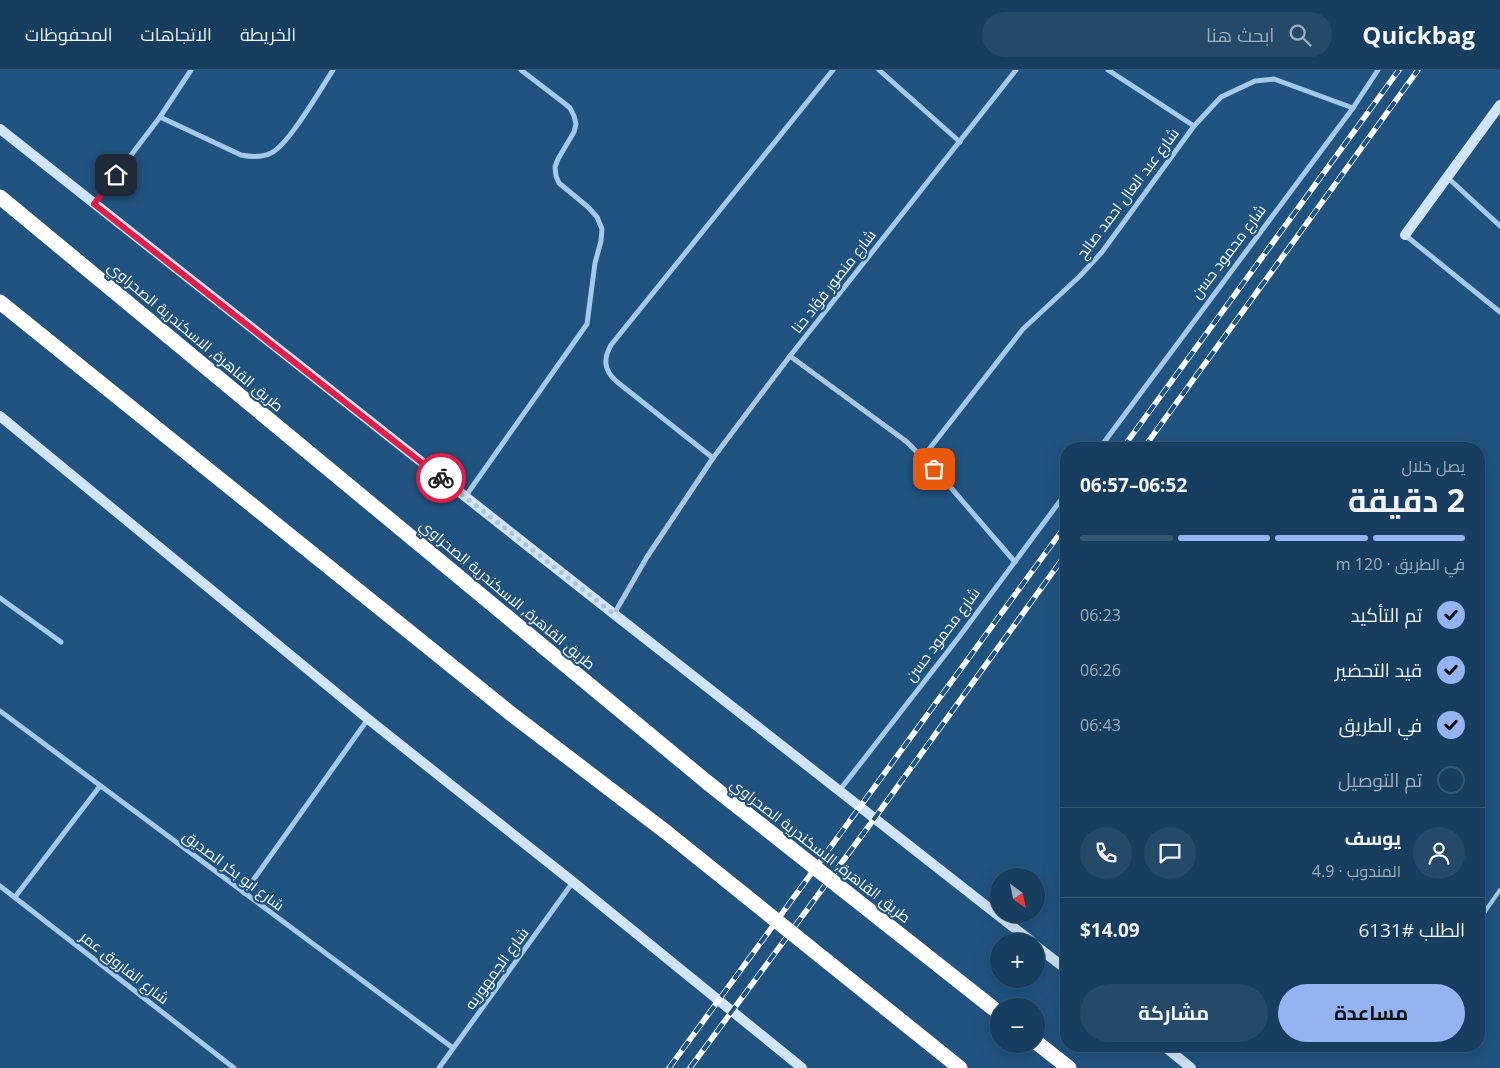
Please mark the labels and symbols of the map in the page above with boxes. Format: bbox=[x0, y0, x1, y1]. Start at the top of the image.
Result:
street label: شارع عبد العال احمد صالح bbox=[1071, 124, 1184, 264]
pin bbox=[95, 154, 137, 196]
street label: شارع محمود حسن bbox=[1186, 200, 1272, 303]
street label: شارع منصور فؤاد حنا bbox=[786, 225, 881, 338]
street label: طريق القاهرة, الاسكندرية الصحراوي bbox=[102, 256, 288, 418]
pin bbox=[913, 448, 955, 490]
courier bbox=[416, 453, 466, 503]
street label: طريق القاهرة, الاسكندرية الصحراوي bbox=[414, 514, 600, 676]
street label: شارع محمود حسن bbox=[900, 583, 986, 686]
street label: طريق القاهرة, الاسكندرية الصحراوي bbox=[725, 773, 915, 929]
street label: شارع ابو بكر الصديق bbox=[178, 825, 289, 916]
north arrow bbox=[990, 868, 1045, 922]
street label: شارع الجمهوريه bbox=[459, 923, 534, 1014]
street label: شارع الفاروق عمر bbox=[74, 925, 174, 1010]

